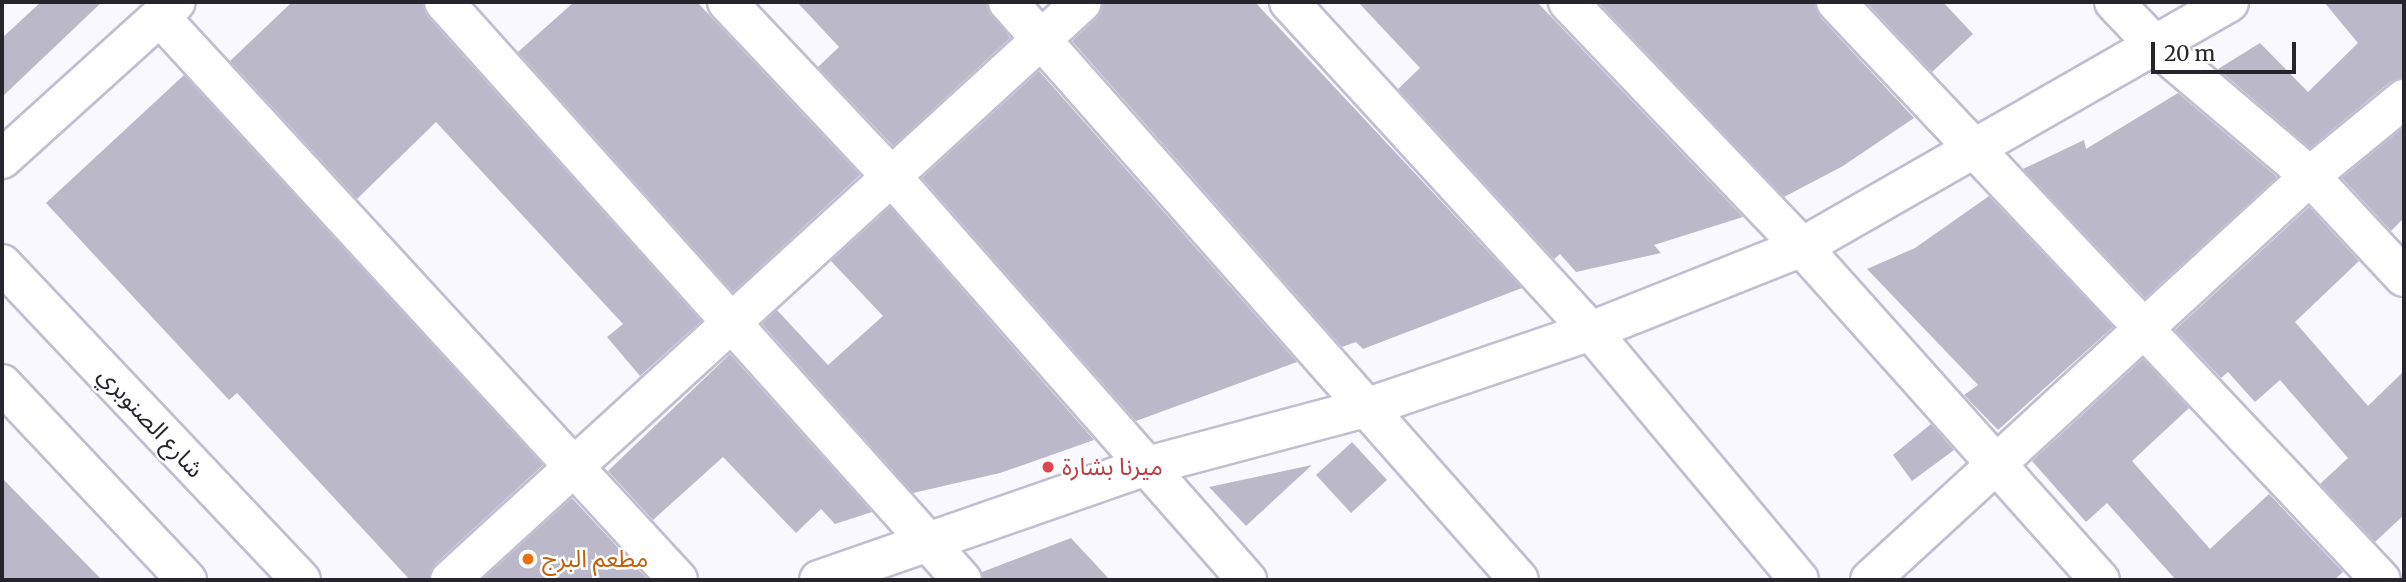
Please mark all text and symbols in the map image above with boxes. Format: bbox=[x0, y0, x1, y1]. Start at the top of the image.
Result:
scale bar bbox=[2154, 28, 2299, 72]
text: 20 m bbox=[2164, 40, 2215, 67]
street label: شارع الصنوبري bbox=[92, 361, 210, 483]
place label: ميرنا بشارة bbox=[1062, 453, 1163, 481]
marker: ميرنا بشارة bbox=[1040, 459, 1056, 475]
place label: مطعم البرج bbox=[542, 545, 648, 573]
marker: مطعم البرج bbox=[520, 551, 536, 567]

